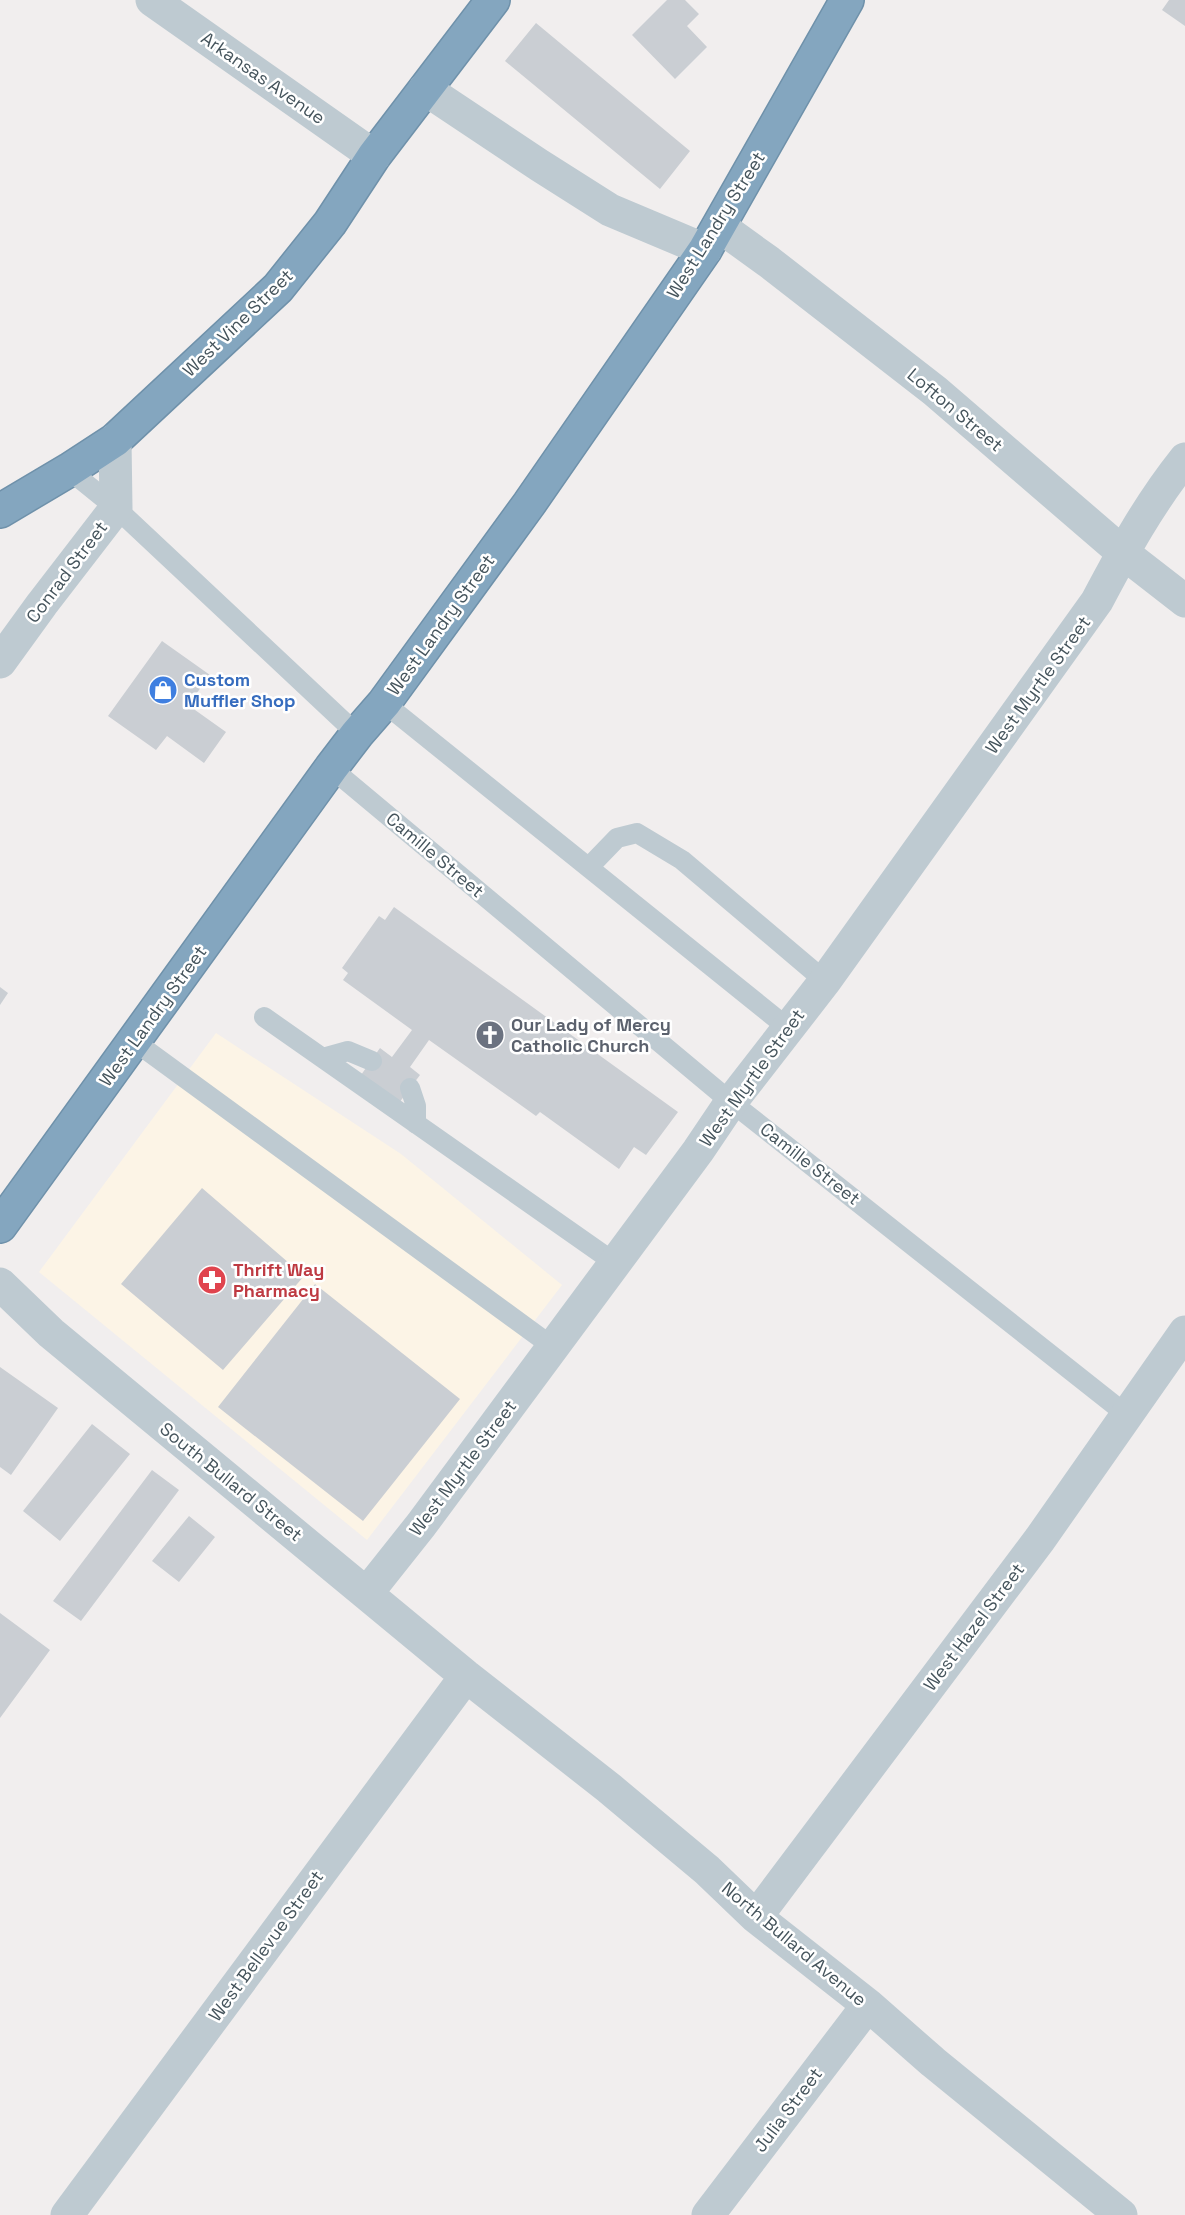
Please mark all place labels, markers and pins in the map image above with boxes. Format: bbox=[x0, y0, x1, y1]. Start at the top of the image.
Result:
place label: Custom Muffler Shop bbox=[184, 668, 296, 712]
shop icon: Custom Muffler Shop bbox=[147, 674, 179, 706]
place label: Our Lady of Mercy Catholic Church bbox=[511, 1013, 671, 1057]
church icon: Our Lady of Mercy Catholic Church bbox=[474, 1019, 506, 1051]
place label: Thrift Way Pharmacy bbox=[233, 1258, 324, 1302]
pharmacy icon: Thrift Way Pharmacy bbox=[196, 1264, 228, 1296]

